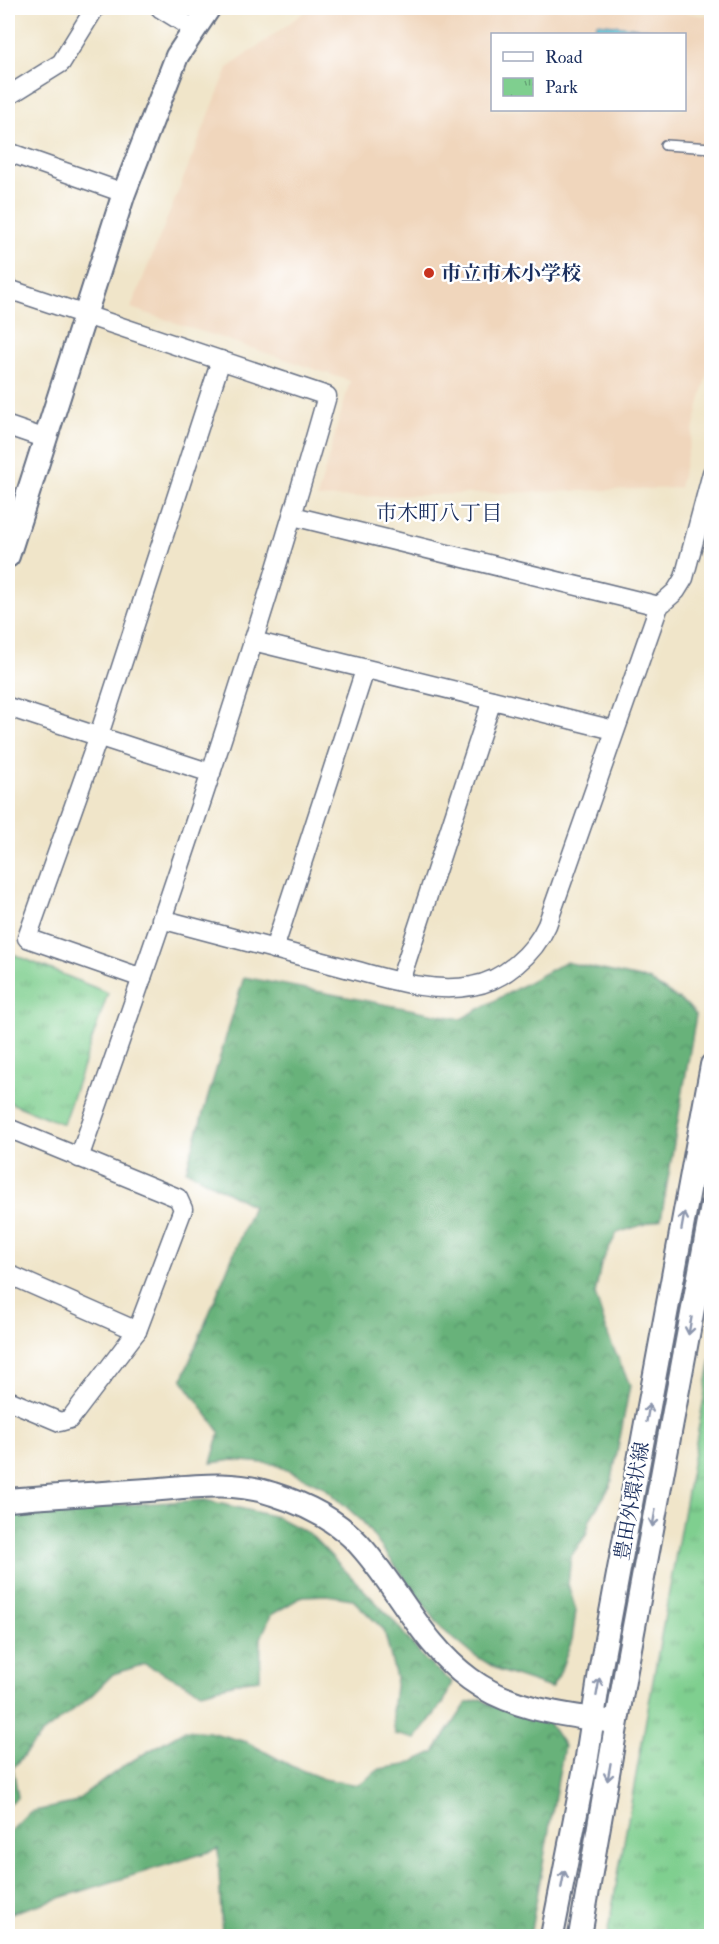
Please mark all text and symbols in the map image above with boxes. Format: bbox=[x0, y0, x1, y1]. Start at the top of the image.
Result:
legend bbox=[491, 33, 686, 111]
text: Road bbox=[545, 46, 583, 69]
text: Park bbox=[545, 76, 578, 99]
place label: 市立市木小学校 bbox=[441, 261, 581, 286]
marker: 市立市木小学校 bbox=[422, 266, 436, 280]
district label: 市木町八丁目 bbox=[376, 500, 502, 527]
one-way arrow bbox=[678, 1212, 689, 1231]
one-way arrow bbox=[684, 1316, 695, 1335]
one-way arrow bbox=[643, 1403, 654, 1423]
street label: 豊田外環状線 bbox=[609, 1440, 655, 1562]
one-way arrow bbox=[648, 1507, 659, 1527]
one-way arrow bbox=[593, 1678, 604, 1698]
one-way arrow bbox=[603, 1761, 614, 1781]
one-way arrow bbox=[558, 1870, 569, 1889]

